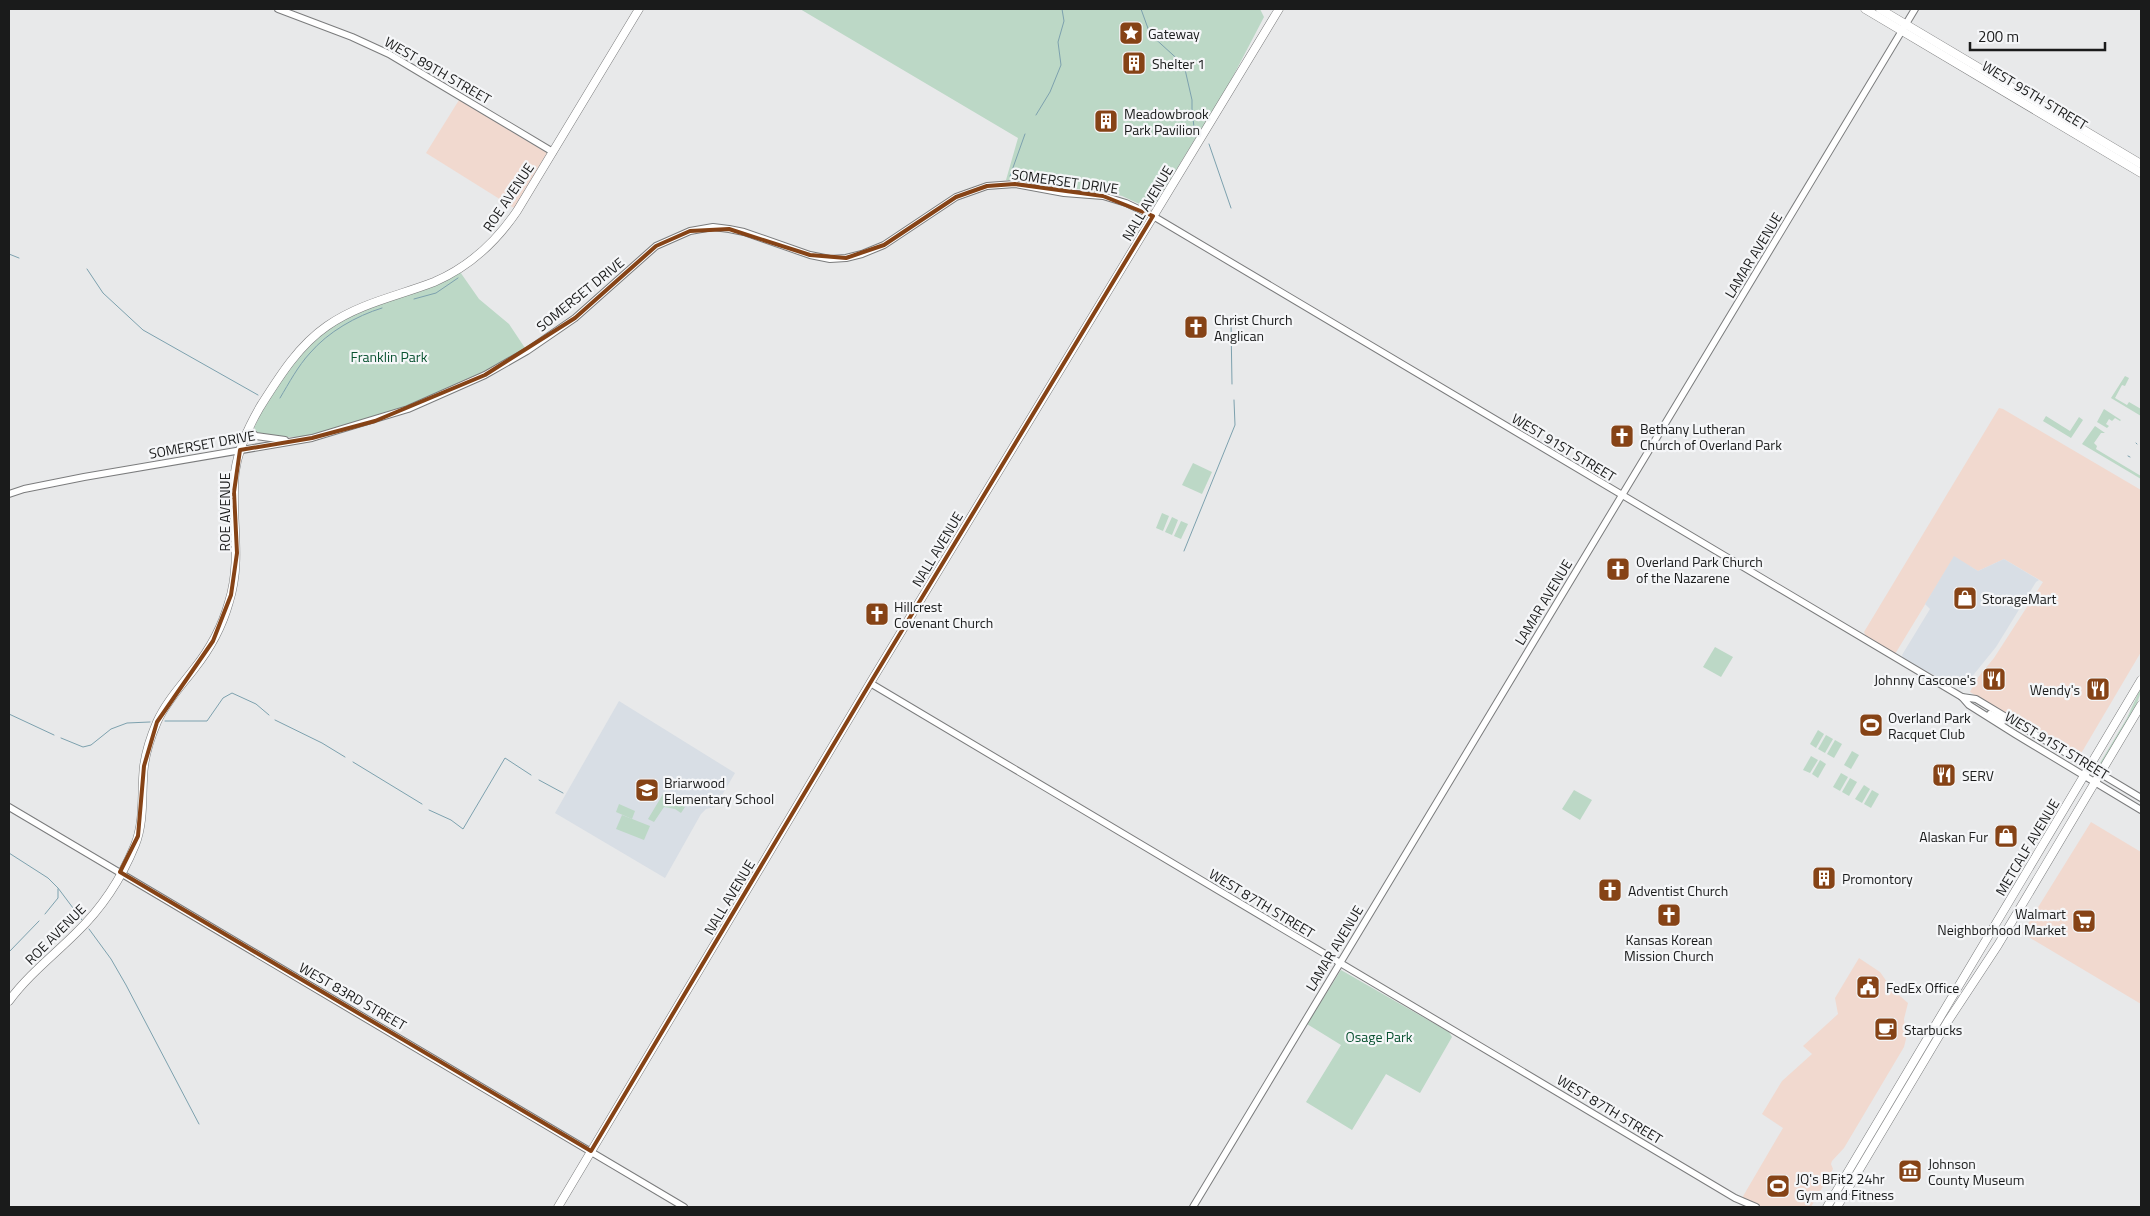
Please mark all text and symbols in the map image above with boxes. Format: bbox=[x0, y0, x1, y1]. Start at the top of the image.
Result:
place icon: Gateway bbox=[1118, 20, 1144, 46]
scale bar bbox=[1970, 20, 2105, 52]
place label: Gateway bbox=[1148, 23, 1200, 44]
text: 200 m bbox=[1978, 25, 2019, 48]
street label: WEST 89TH STREET bbox=[381, 31, 496, 109]
building icon: Shelter 1 bbox=[1121, 50, 1147, 76]
place label: Shelter 1 bbox=[1152, 53, 1205, 74]
street label: WEST 95TH STREET bbox=[1978, 55, 2092, 135]
place label: Meadowbrook Park Pavilion bbox=[1124, 103, 1209, 140]
building icon: Meadowbrook Park Pavilion bbox=[1093, 108, 1119, 134]
street label: ROE AVENUE bbox=[477, 158, 539, 236]
street label: NALL AVENUE bbox=[1116, 161, 1178, 245]
street label: SOMERSET DRIVE bbox=[1010, 163, 1120, 199]
street label: LAMAR AVENUE bbox=[1719, 208, 1787, 302]
street label: SOMERSET DRIVE bbox=[532, 252, 629, 336]
place label: Christ Church Anglican bbox=[1214, 309, 1292, 346]
church icon: Christ Church Anglican bbox=[1183, 314, 1209, 340]
park label: Franklin Park bbox=[351, 346, 428, 367]
street label: WEST 91ST STREET bbox=[1508, 408, 1621, 487]
place label: Bethany Lutheran Church of Overland Park bbox=[1640, 418, 1782, 455]
church icon: Bethany Lutheran Church of Overland Park bbox=[1609, 423, 1635, 449]
street label: SOMERSET DRIVE bbox=[147, 424, 257, 464]
street label: ROE AVENUE bbox=[214, 472, 235, 551]
street label: NALL AVENUE bbox=[906, 507, 968, 591]
place label: Overland Park Church of the Nazarene bbox=[1636, 551, 1763, 588]
street label: LAMAR AVENUE bbox=[1509, 555, 1577, 649]
church icon: Overland Park Church of the Nazarene bbox=[1605, 556, 1631, 582]
shop icon: StorageMart bbox=[1952, 585, 1978, 611]
place label: StorageMart bbox=[1982, 588, 2057, 609]
place label: Hillcrest Covenant Church bbox=[894, 596, 993, 633]
church icon: Hillcrest Covenant Church bbox=[864, 601, 890, 627]
restaurant icon: Johnny Cascone's bbox=[1981, 666, 2007, 692]
place label: Johnny Cascone's bbox=[1874, 669, 1976, 690]
restaurant icon: Wendy's bbox=[2085, 676, 2111, 702]
place label: Wendy's bbox=[2030, 679, 2080, 700]
street label: WEST 91ST STREET bbox=[2001, 706, 2114, 785]
place label: Overland Park Racquet Club bbox=[1888, 707, 1971, 744]
sports icon: Overland Park Racquet Club bbox=[1858, 712, 1884, 738]
restaurant icon: SERV bbox=[1931, 762, 1957, 788]
place label: SERV bbox=[1962, 765, 1994, 786]
place label: Briarwood Elementary School bbox=[664, 772, 774, 809]
school or university icon: Briarwood Elementary School bbox=[634, 777, 660, 803]
street label: METCALF AVENUE bbox=[1990, 794, 2064, 899]
shop icon: Alaskan Fur bbox=[1993, 823, 2019, 849]
place label: Alaskan Fur bbox=[1919, 826, 1988, 847]
street label: NALL AVENUE bbox=[698, 855, 760, 939]
street label: WEST 87TH STREET bbox=[1205, 863, 1319, 943]
building icon: Promontory bbox=[1811, 865, 1837, 891]
place label: Promontory bbox=[1842, 868, 1913, 889]
church icon: Adventist Church bbox=[1597, 877, 1623, 903]
place label: Adventist Church bbox=[1628, 880, 1728, 901]
street label: ROE AVENUE bbox=[20, 899, 90, 969]
street label: LAMAR AVENUE bbox=[1300, 901, 1368, 995]
church icon: Kansas Korean Mission Church bbox=[1656, 902, 1682, 928]
place label: Walmart Neighborhood Market bbox=[1937, 903, 2066, 940]
supermarket icon: Walmart Neighborhood Market bbox=[2071, 908, 2097, 934]
place label: Kansas Korean Mission Church bbox=[1624, 929, 1714, 966]
street label: WEST 83RD STREET bbox=[295, 957, 411, 1036]
public building icon: FedEx Office bbox=[1855, 974, 1881, 1000]
place label: FedEx Office bbox=[1886, 977, 1959, 998]
cafe icon: Starbucks bbox=[1873, 1016, 1899, 1042]
place label: Starbucks bbox=[1904, 1019, 1962, 1040]
park label: Osage Park bbox=[1346, 1026, 1413, 1047]
street label: WEST 87TH STREET bbox=[1553, 1069, 1667, 1149]
place label: Johnson County Museum bbox=[1928, 1153, 2024, 1190]
museum icon: Johnson County Museum bbox=[1897, 1158, 1923, 1184]
place label: JQ's BFit2 24hr Gym and Fitness bbox=[1796, 1168, 1894, 1205]
sports icon: JQ's BFit2 24hr Gym and Fitness bbox=[1765, 1173, 1791, 1199]

